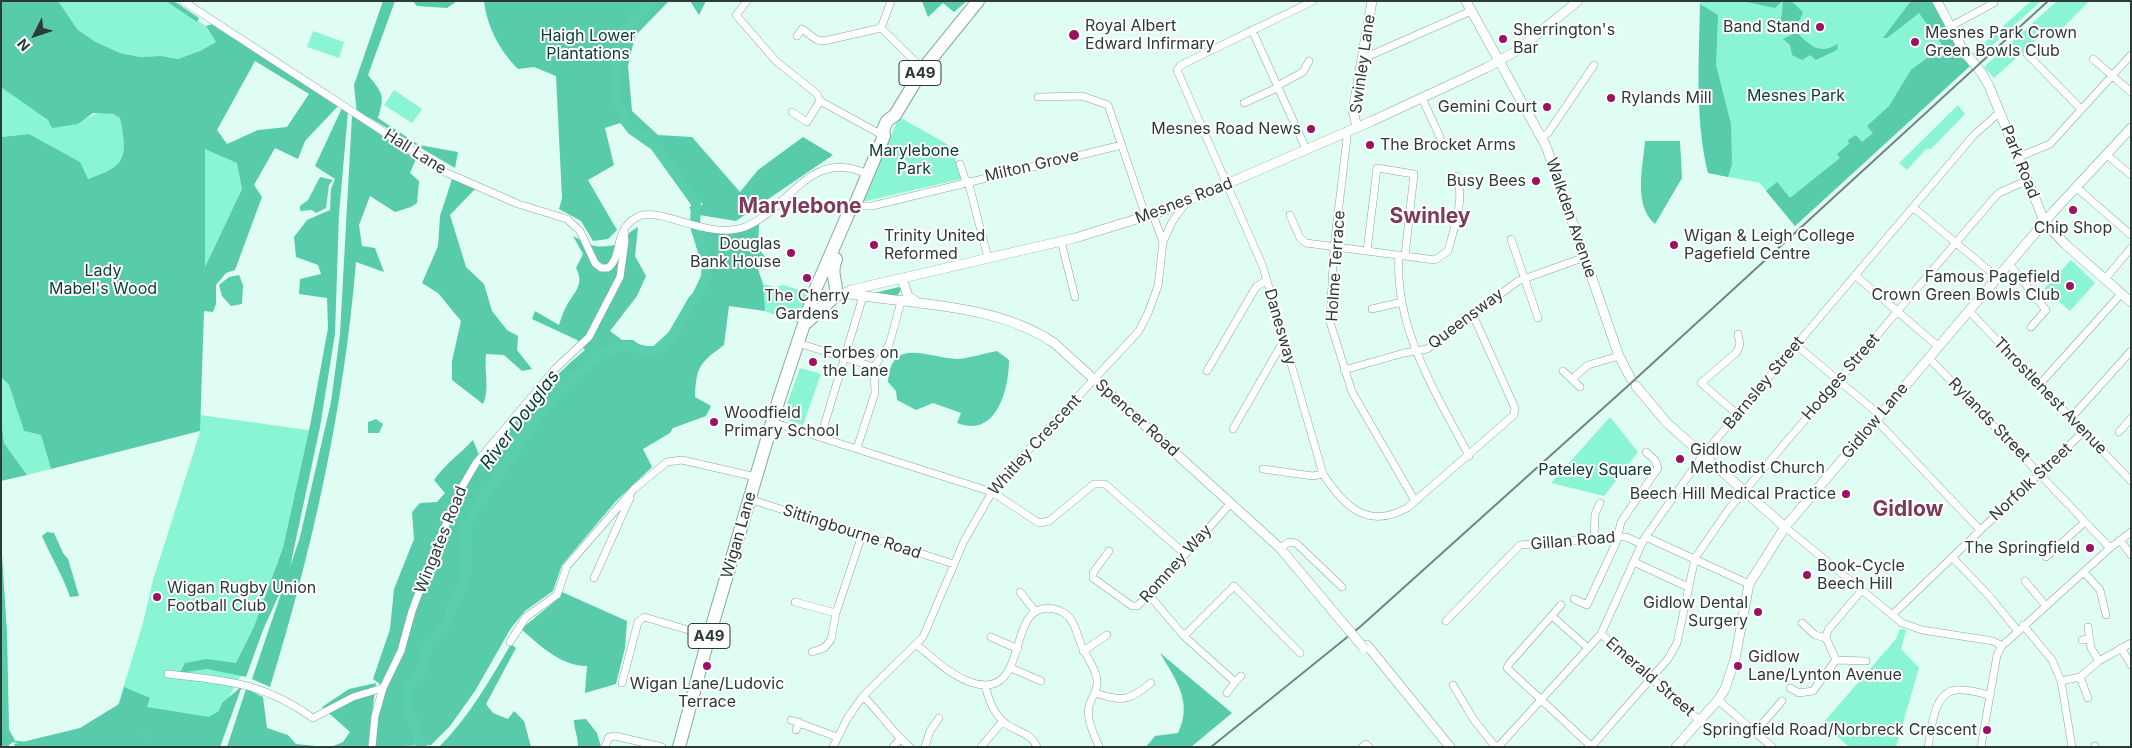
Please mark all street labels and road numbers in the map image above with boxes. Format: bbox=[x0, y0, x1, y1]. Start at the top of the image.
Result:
street label: Swinley Lane bbox=[1347, 13, 1379, 115]
road number: A49 bbox=[899, 60, 941, 86]
street label: Park Road bbox=[1997, 123, 2043, 201]
street label: Hall Lane bbox=[380, 125, 450, 179]
street label: Milton Grove bbox=[983, 146, 1081, 186]
street label: Walkden Avenue bbox=[1541, 156, 1601, 280]
street label: Mesnes Road bbox=[1133, 174, 1235, 228]
street label: Holme Terrace bbox=[1323, 210, 1349, 322]
street label: Queensway bbox=[1425, 285, 1507, 353]
street label: Danesway bbox=[1260, 287, 1300, 367]
street label: Hodges Street bbox=[1798, 330, 1884, 424]
street label: Barnsley Street bbox=[1720, 333, 1808, 433]
street label: Throstlenest Avenue bbox=[1989, 334, 2111, 458]
street label: Rylands Street bbox=[1944, 374, 2034, 466]
street label: Spencer Road bbox=[1091, 375, 1183, 461]
street label: Gidlow Lane bbox=[1838, 379, 1912, 463]
street label: Whitley Crescent bbox=[985, 391, 1085, 499]
street label: Norfolk Street bbox=[1986, 439, 2076, 525]
street label: Wingates Road bbox=[411, 484, 471, 596]
street label: Wigan Lane bbox=[717, 489, 761, 581]
street label: Sittingbourne Road bbox=[780, 501, 924, 563]
street label: Romney Way bbox=[1136, 521, 1216, 607]
street label: Gillan Road bbox=[1530, 528, 1616, 554]
road number: A49 bbox=[688, 624, 730, 648]
street label: Emerald Street bbox=[1602, 633, 1698, 721]

